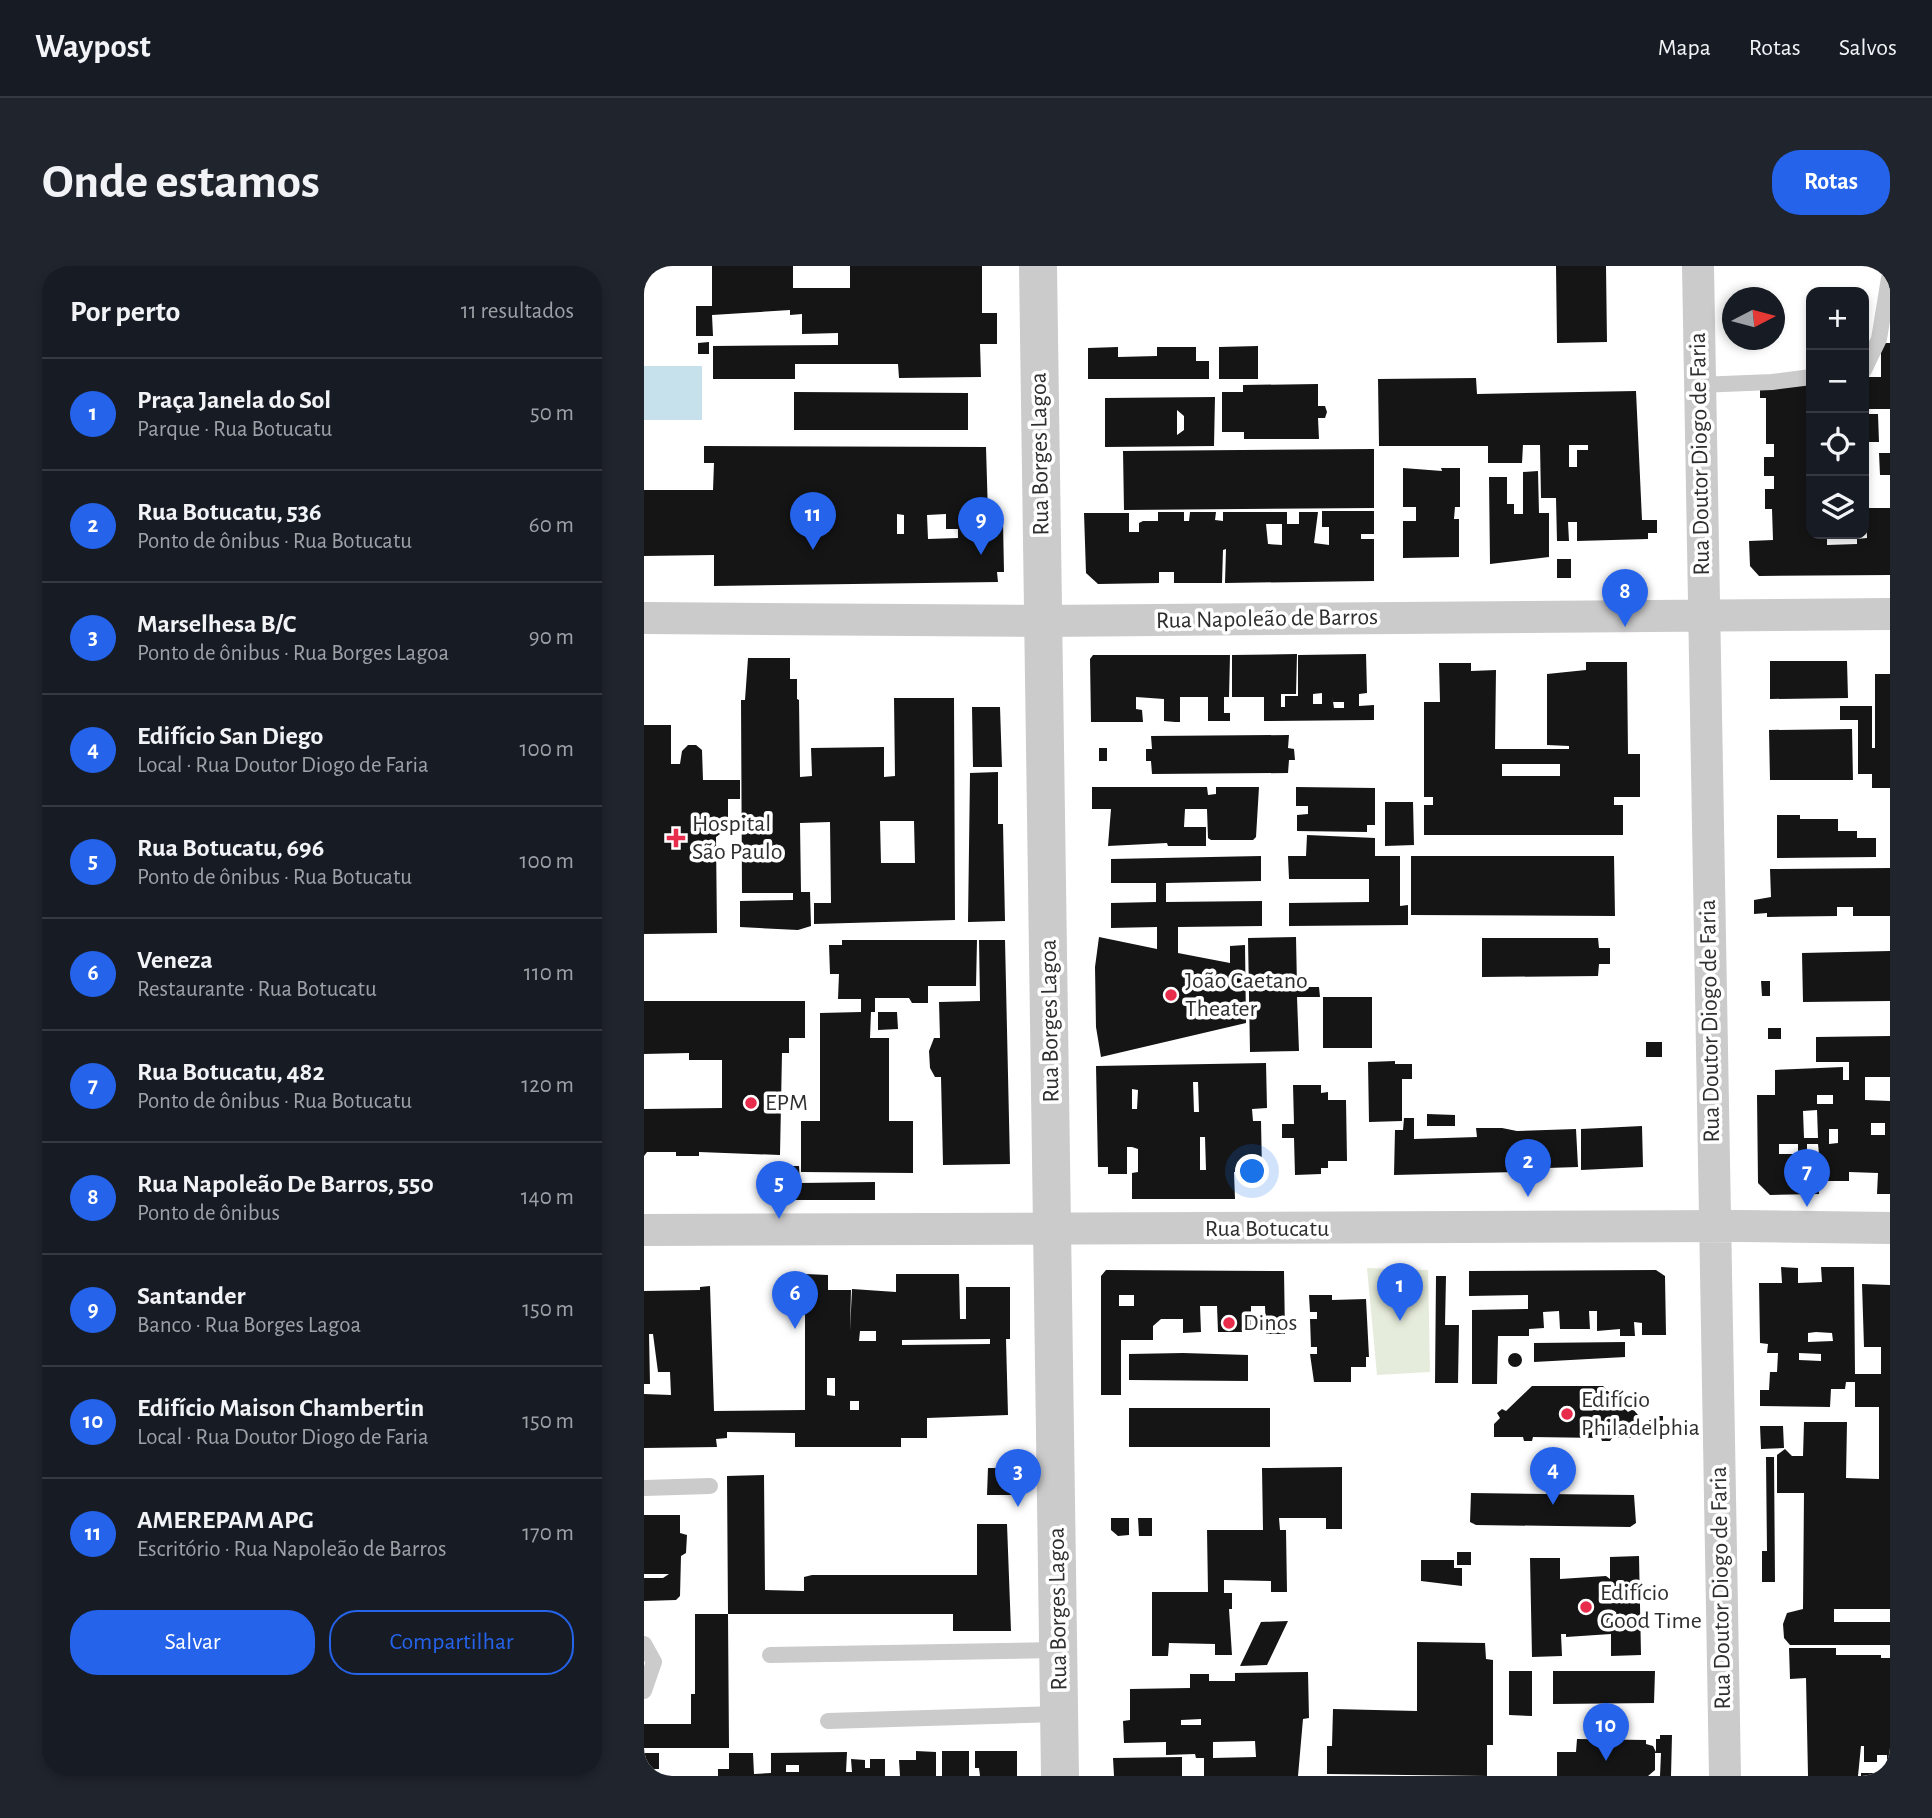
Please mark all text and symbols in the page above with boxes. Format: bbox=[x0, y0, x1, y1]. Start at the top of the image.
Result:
text: Waypost bbox=[35, 31, 151, 64]
text: Mapa bbox=[1658, 36, 1711, 60]
text: Rotas bbox=[1749, 36, 1801, 60]
text: Salvos bbox=[1839, 36, 1897, 60]
button: Rotas bbox=[1772, 150, 1890, 215]
text: Onde estamos bbox=[42, 158, 320, 207]
north arrow bbox=[1722, 287, 1785, 350]
map controls bbox=[1806, 287, 1869, 539]
button: + bbox=[1806, 287, 1869, 350]
text: Por perto bbox=[70, 297, 180, 327]
text: 11 resultados bbox=[461, 300, 574, 323]
street label: Rua Doutor Diogo de Faria bbox=[1686, 332, 1714, 576]
button: − bbox=[1806, 350, 1869, 413]
street label: Rua Borges Lagoa bbox=[1027, 372, 1053, 536]
text: Praça Janela do Sol bbox=[137, 387, 331, 413]
text: 1 bbox=[89, 402, 97, 425]
text: 50 m bbox=[530, 402, 574, 425]
button: locate bbox=[1806, 413, 1869, 476]
text: Parque · Rua Botucatu bbox=[137, 418, 332, 441]
button: layers bbox=[1806, 476, 1869, 539]
pin: 11 bbox=[790, 492, 836, 550]
pin: 9 bbox=[958, 497, 1004, 555]
text: Rua Botucatu, 536 bbox=[137, 499, 322, 525]
text: 2 bbox=[88, 514, 98, 537]
text: 60 m bbox=[529, 514, 574, 537]
text: Ponto de ônibus · Rua Botucatu bbox=[137, 530, 412, 553]
pin: 8 bbox=[1602, 569, 1648, 627]
street label: Rua Napoleão de Barros bbox=[1156, 605, 1378, 633]
text: Marselhesa B/C bbox=[137, 611, 296, 637]
text: 3 bbox=[88, 626, 98, 649]
text: 90 m bbox=[529, 626, 574, 649]
text: Ponto de ônibus · Rua Borges Lagoa bbox=[137, 642, 449, 665]
text: Edifício San Diego bbox=[137, 723, 323, 749]
text: 4 bbox=[87, 738, 99, 761]
text: 100 m bbox=[520, 738, 574, 761]
text: Local · Rua Doutor Diogo de Faria bbox=[137, 754, 429, 777]
place label: Hospital São Paulo bbox=[692, 812, 783, 864]
marker: Hospital São Paulo bbox=[666, 828, 686, 848]
text: Rua Botucatu, 696 bbox=[137, 835, 324, 861]
text: 5 bbox=[88, 850, 98, 873]
text: 100 m bbox=[520, 850, 574, 873]
text: Ponto de ônibus · Rua Botucatu bbox=[137, 866, 412, 889]
street label: Rua Doutor Diogo de Faria bbox=[1696, 899, 1724, 1143]
street label: Rua Borges Lagoa bbox=[1037, 939, 1063, 1103]
text: Veneza bbox=[137, 947, 213, 973]
text: 6 bbox=[87, 962, 99, 985]
text: 110 m bbox=[524, 962, 574, 985]
place label: João Caetano Theater bbox=[1185, 969, 1308, 1021]
text: Restaurante · Rua Botucatu bbox=[137, 978, 377, 1001]
marker: João Caetano Theater bbox=[1163, 987, 1179, 1003]
text: Rua Botucatu, 482 bbox=[137, 1059, 325, 1085]
text: 7 bbox=[88, 1074, 98, 1097]
text: 120 m bbox=[521, 1074, 574, 1097]
text: Ponto de ônibus · Rua Botucatu bbox=[137, 1090, 412, 1113]
place label: EPM bbox=[765, 1091, 808, 1115]
marker: EPM bbox=[743, 1095, 759, 1111]
pin: 2 bbox=[1505, 1139, 1551, 1197]
pin: 7 bbox=[1784, 1149, 1830, 1207]
your location bbox=[1235, 1154, 1269, 1188]
pin: 5 bbox=[756, 1161, 802, 1219]
text: Rua Napoleão De Barros, 550 bbox=[137, 1171, 434, 1197]
text: 8 bbox=[87, 1186, 99, 1209]
text: 140 m bbox=[521, 1186, 574, 1209]
text: Ponto de ônibus bbox=[137, 1202, 280, 1225]
street label: Rua Botucatu bbox=[1205, 1217, 1329, 1241]
pin: 1 bbox=[1377, 1263, 1423, 1321]
pin: 6 bbox=[772, 1271, 818, 1329]
text: Santander bbox=[137, 1283, 246, 1309]
text: 9 bbox=[87, 1298, 99, 1321]
text: 150 m bbox=[522, 1298, 574, 1321]
place label: Dinos bbox=[1243, 1311, 1297, 1335]
text: Banco · Rua Borges Lagoa bbox=[137, 1314, 361, 1337]
marker: Dinos bbox=[1221, 1315, 1237, 1331]
place label: Edifício Philadelphia bbox=[1581, 1388, 1700, 1440]
text: Edifício Maison Chambertin bbox=[137, 1395, 424, 1421]
marker: Edifício Philadelphia bbox=[1559, 1406, 1575, 1422]
text: 10 bbox=[83, 1410, 103, 1433]
text: 150 m bbox=[522, 1410, 574, 1433]
text: Local · Rua Doutor Diogo de Faria bbox=[137, 1426, 429, 1449]
pin: 4 bbox=[1530, 1447, 1576, 1505]
pin: 3 bbox=[995, 1449, 1041, 1507]
street label: Rua Doutor Diogo de Faria bbox=[1707, 1466, 1735, 1710]
text: AMEREPAM APG bbox=[137, 1507, 314, 1533]
text: 11 bbox=[85, 1522, 101, 1545]
text: 170 m bbox=[522, 1522, 574, 1545]
street label: Rua Borges Lagoa bbox=[1045, 1527, 1071, 1691]
text: Escritório · Rua Napoleão de Barros bbox=[137, 1538, 446, 1561]
place label: Edifício Good Time bbox=[1600, 1581, 1702, 1633]
marker: Edifício Good Time bbox=[1578, 1599, 1594, 1615]
button: Salvar bbox=[70, 1610, 315, 1675]
button: Compartilhar bbox=[329, 1610, 574, 1675]
pin: 10 bbox=[1583, 1703, 1629, 1761]

